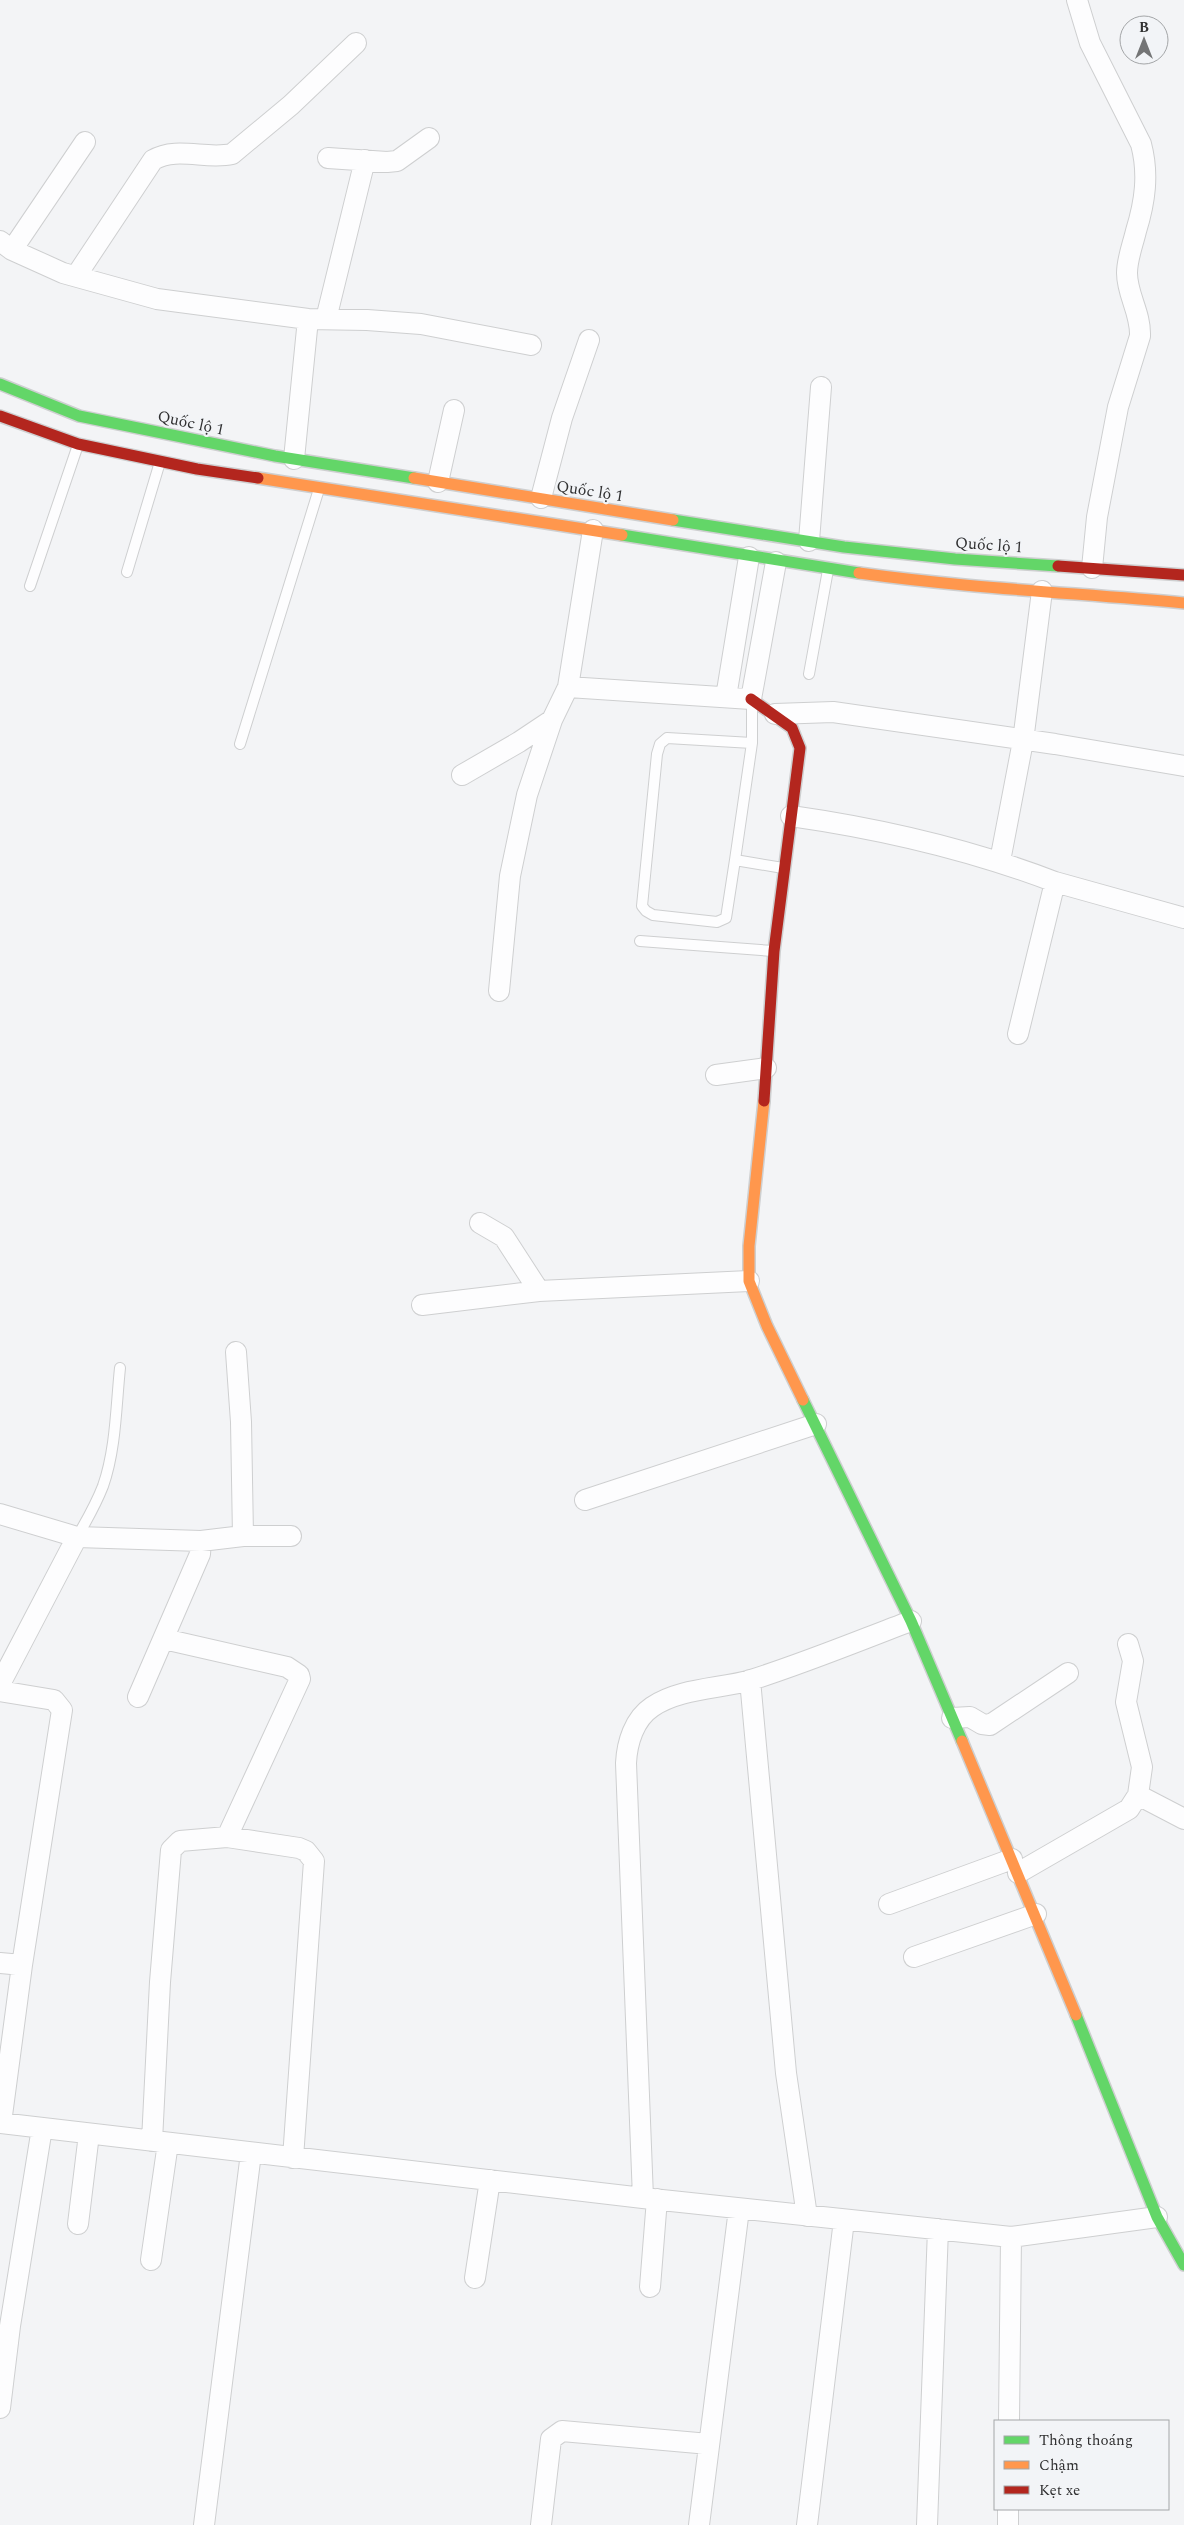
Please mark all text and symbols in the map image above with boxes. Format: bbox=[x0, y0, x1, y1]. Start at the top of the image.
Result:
north arrow bbox=[1119, 15, 1169, 65]
text: B bbox=[1139, 17, 1149, 38]
street label: Quốc lộ 1 bbox=[155, 404, 226, 442]
street label: Quốc lộ 1 bbox=[555, 474, 625, 508]
street label: Quốc lộ 1 bbox=[954, 531, 1023, 559]
legend bbox=[994, 2420, 1169, 2510]
text: Thông thoáng bbox=[1039, 2429, 1133, 2452]
text: Chậm bbox=[1039, 2454, 1079, 2477]
text: Kẹt xe bbox=[1039, 2479, 1080, 2502]

